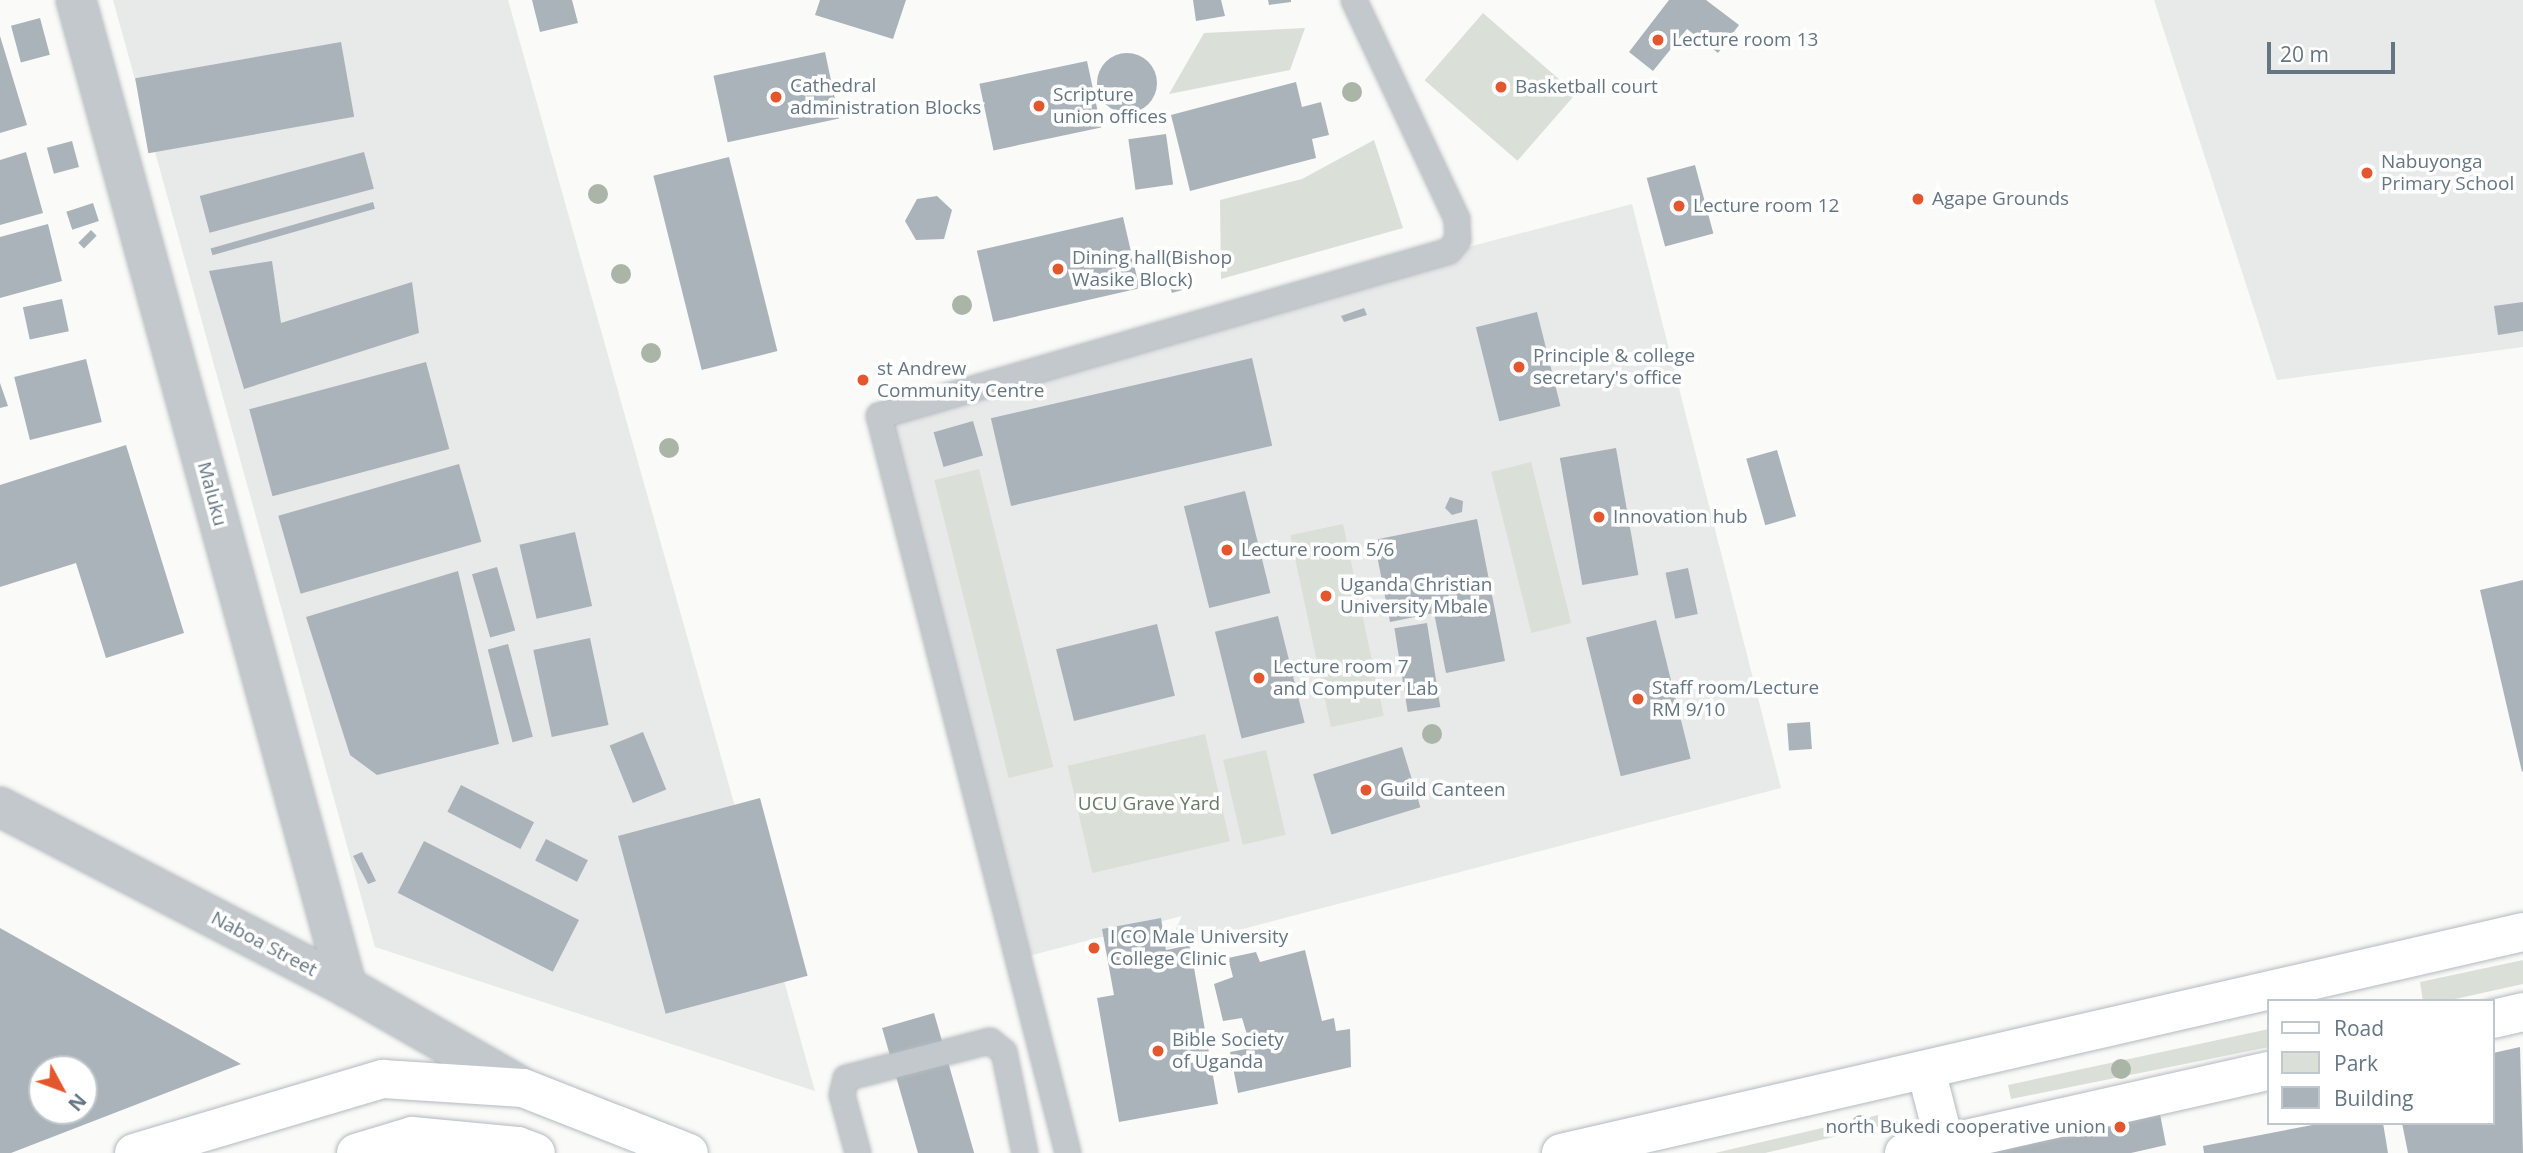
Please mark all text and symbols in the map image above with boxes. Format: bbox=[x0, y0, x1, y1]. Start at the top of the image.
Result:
scale bar bbox=[2271, 28, 2399, 72]
place label: Lecture room 13 bbox=[1672, 29, 1818, 51]
marker: Lecture room 13 bbox=[1650, 32, 1666, 48]
text: 20 m bbox=[2280, 40, 2329, 68]
place label: Cathedral administration Blocks bbox=[790, 75, 981, 119]
place label: Basketball court bbox=[1515, 76, 1658, 98]
marker: Basketball court bbox=[1493, 79, 1509, 95]
place label: Scripture union offices bbox=[1053, 84, 1167, 128]
marker: Cathedral administration Blocks bbox=[768, 89, 784, 105]
marker: Scripture union offices bbox=[1031, 98, 1047, 114]
place label: Nabuyonga Primary School bbox=[2381, 151, 2514, 195]
marker: Nabuyonga Primary School bbox=[2359, 165, 2375, 181]
place label: Agape Grounds bbox=[1932, 188, 2069, 210]
marker: Agape Grounds bbox=[1910, 191, 1926, 207]
place label: Lecture room 12 bbox=[1693, 195, 1839, 217]
marker: Lecture room 12 bbox=[1671, 198, 1687, 214]
place label: Dining hall(Bishop Wasike Block) bbox=[1072, 247, 1232, 291]
marker: Dining hall(Bishop Wasike Block) bbox=[1050, 261, 1066, 277]
place label: Principle & college secretary's office bbox=[1533, 345, 1695, 389]
place label: st Andrew Community Centre bbox=[877, 358, 1044, 402]
marker: Principle & college secretary's office bbox=[1511, 359, 1527, 375]
marker: st Andrew Community Centre bbox=[855, 372, 871, 388]
street label: Maluku bbox=[192, 459, 232, 529]
place label: Innovation hub bbox=[1613, 506, 1748, 528]
marker: Innovation hub bbox=[1591, 509, 1607, 525]
place label: Lecture room 5/6 bbox=[1241, 539, 1394, 561]
marker: Lecture room 5/6 bbox=[1219, 542, 1235, 558]
place label: Uganda Christian University Mbale bbox=[1340, 574, 1493, 618]
marker: Uganda Christian University Mbale bbox=[1318, 588, 1334, 604]
place label: Lecture room 7 and Computer Lab bbox=[1273, 656, 1438, 700]
marker: Lecture room 7 and Computer Lab bbox=[1251, 670, 1267, 686]
place label: Staff room/Lecture RM 9/10 bbox=[1652, 677, 1819, 721]
marker: Staff room/Lecture RM 9/10 bbox=[1630, 691, 1646, 707]
place label: Guild Canteen bbox=[1380, 779, 1506, 801]
marker: Guild Canteen bbox=[1358, 782, 1374, 798]
park label: UCU Grave Yard bbox=[1078, 793, 1220, 815]
street label: Naboa Street bbox=[207, 907, 321, 981]
place label: I CO Male University College Clinic bbox=[1110, 926, 1288, 970]
marker: I CO Male University College Clinic bbox=[1084, 938, 1104, 958]
legend bbox=[2268, 999, 2495, 1125]
text: Road bbox=[2334, 1014, 2384, 1042]
place label: Bible Society of Uganda bbox=[1172, 1029, 1284, 1073]
marker: Bible Society of Uganda bbox=[1150, 1043, 1166, 1059]
text: Park bbox=[2334, 1049, 2378, 1077]
north arrow bbox=[28, 1055, 98, 1125]
text: Building bbox=[2334, 1084, 2413, 1112]
text: N bbox=[62, 1088, 92, 1117]
place label: north Bukedi cooperative union bbox=[1825, 1116, 2106, 1138]
marker: north Bukedi cooperative union bbox=[2112, 1119, 2128, 1135]

